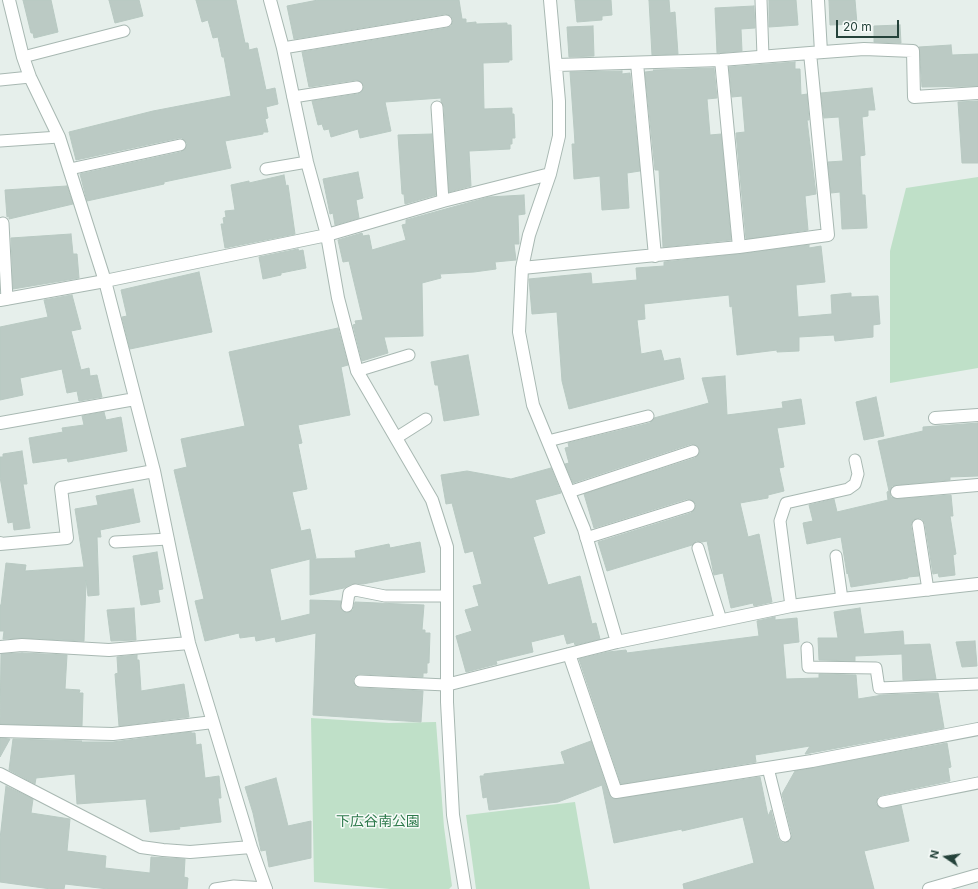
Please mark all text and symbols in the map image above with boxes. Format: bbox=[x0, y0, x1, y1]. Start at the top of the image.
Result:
scale bar bbox=[838, 12, 901, 38]
text: 20 m bbox=[843, 19, 872, 34]
park label: 下広谷南公園 bbox=[336, 814, 420, 830]
north arrow bbox=[926, 837, 966, 877]
text: N bbox=[927, 849, 942, 860]

